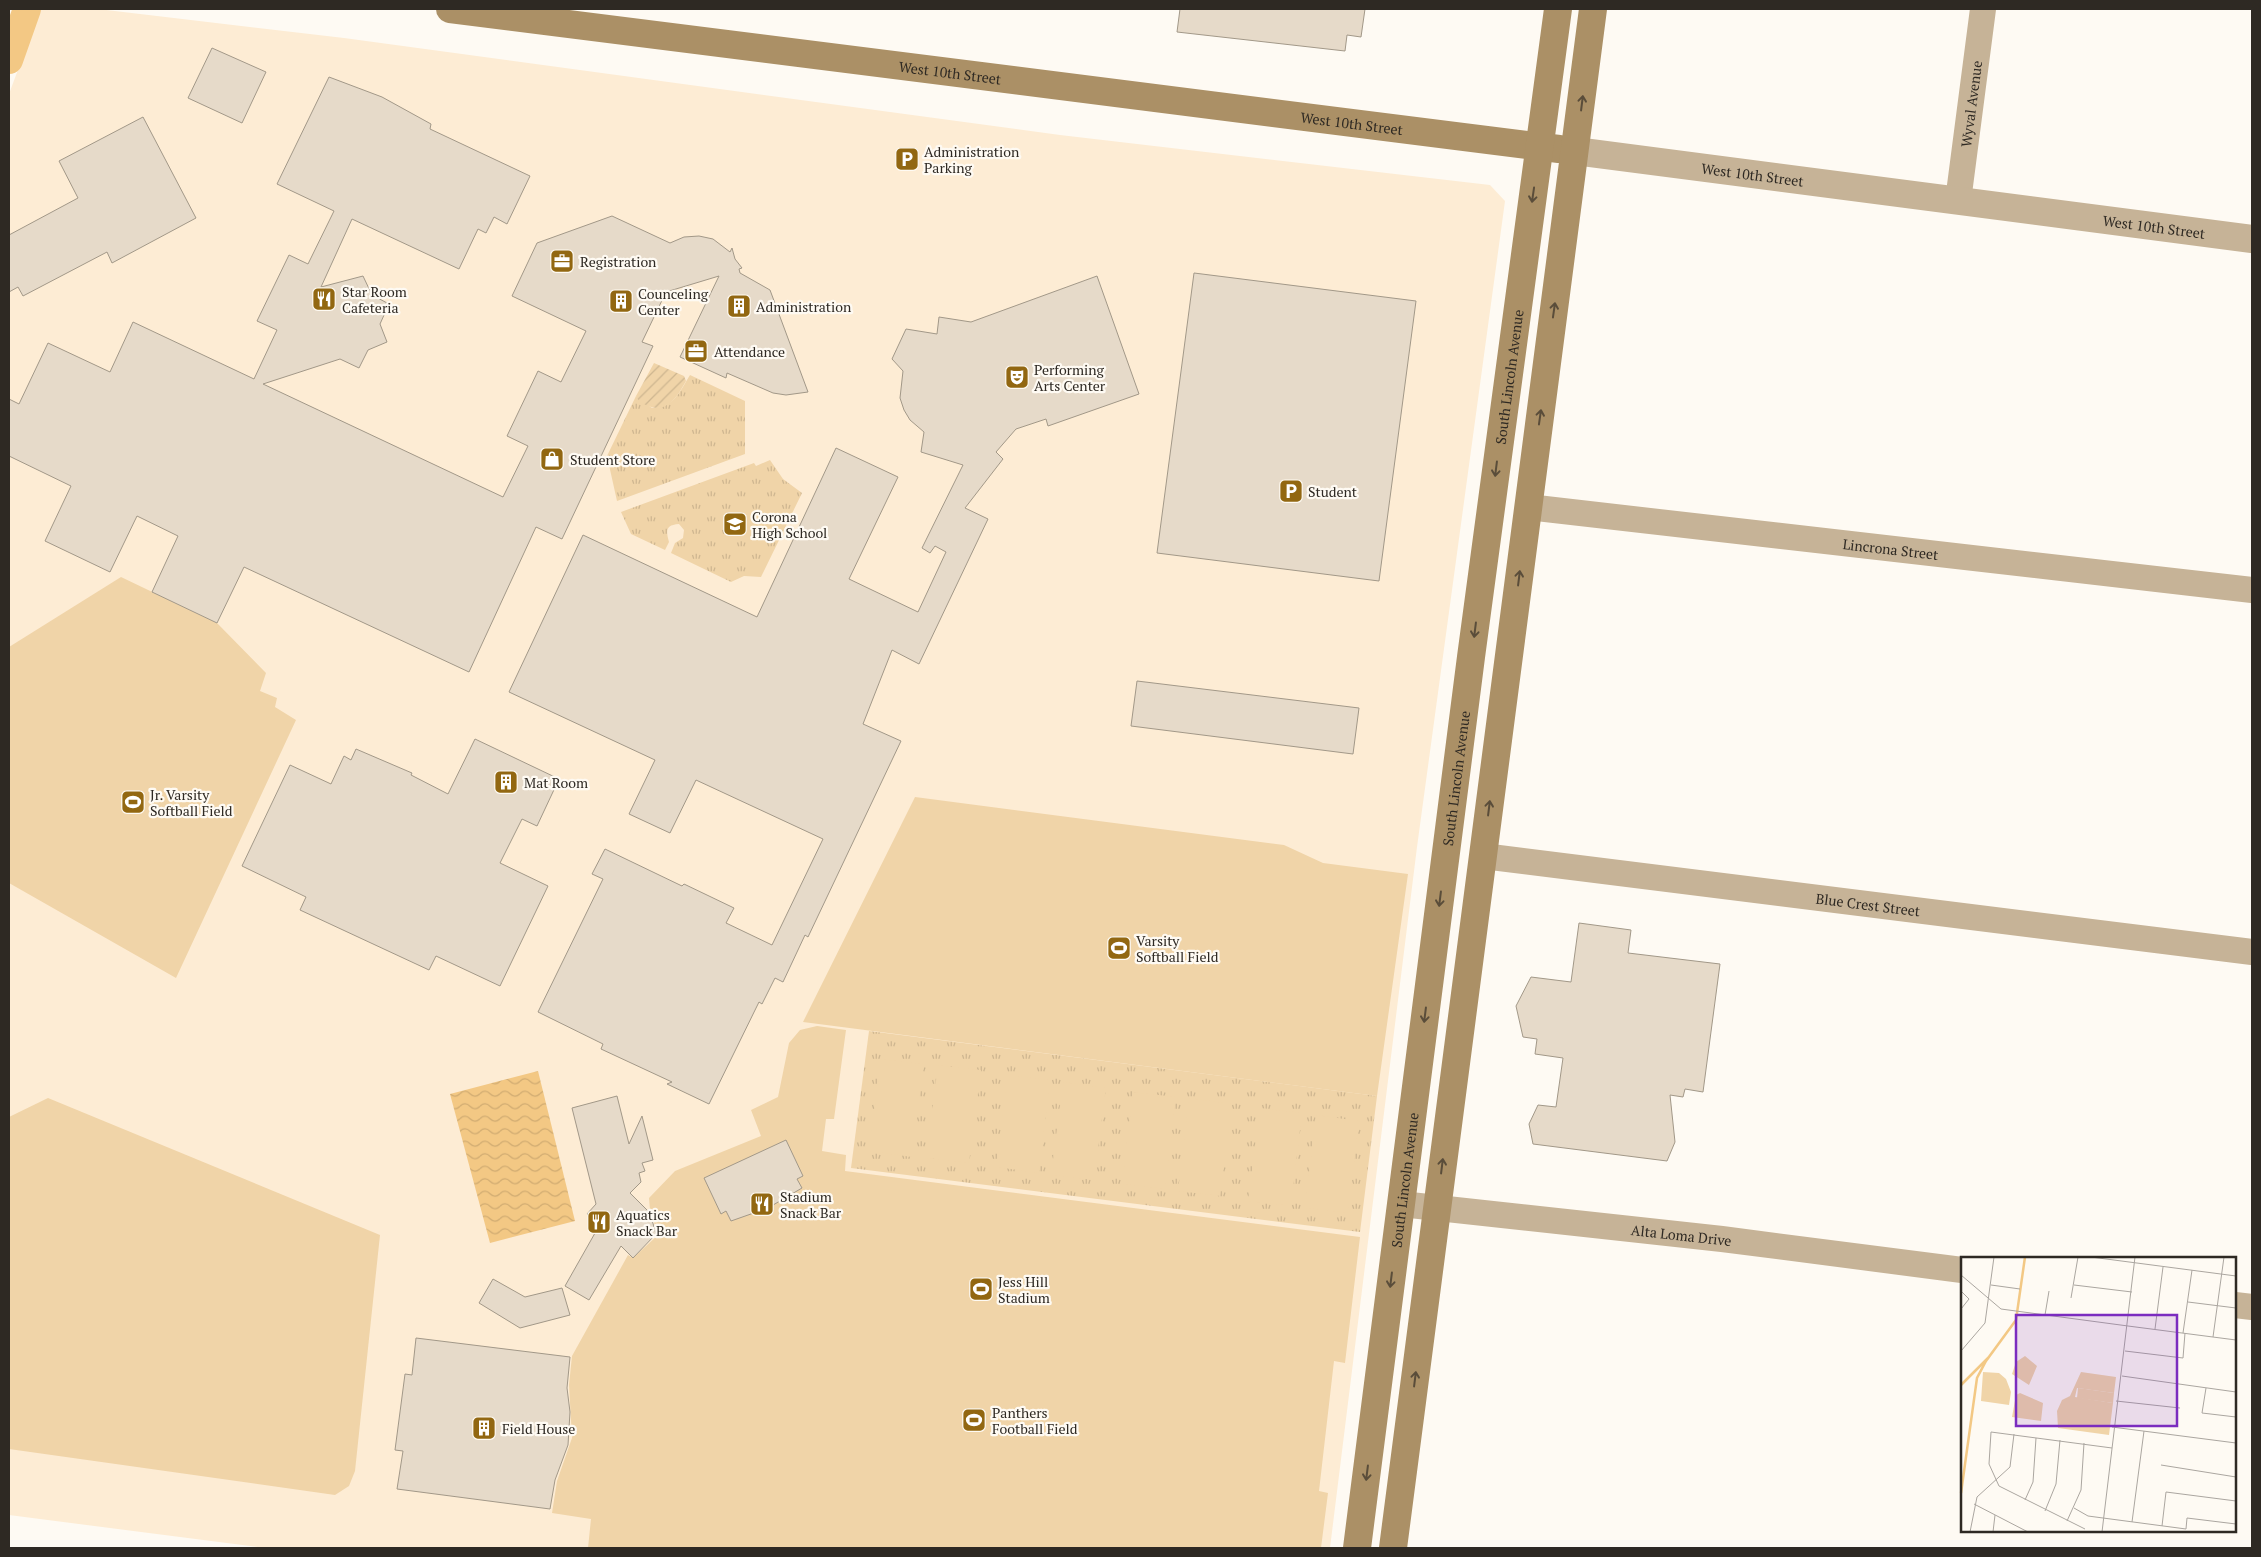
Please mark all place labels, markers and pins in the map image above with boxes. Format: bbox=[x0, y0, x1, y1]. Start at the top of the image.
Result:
place label: Administration Parking bbox=[924, 142, 1020, 177]
parking icon: Administration Parking bbox=[894, 146, 920, 172]
office icon: Registration bbox=[549, 248, 575, 274]
place label: Registration bbox=[580, 252, 657, 271]
place label: Star Room Cafeteria bbox=[342, 282, 407, 317]
place label: Counceling Center bbox=[638, 284, 709, 319]
restaurant icon: Star Room Cafeteria bbox=[311, 286, 337, 312]
building icon: Counceling Center bbox=[608, 288, 634, 314]
building icon: Administration bbox=[726, 293, 752, 319]
place label: Administration bbox=[756, 297, 852, 316]
office icon: Attendance bbox=[683, 338, 709, 364]
place label: Attendance bbox=[714, 342, 785, 361]
place label: Performing Arts Center bbox=[1034, 360, 1106, 395]
theatre icon: Performing Arts Center bbox=[1004, 364, 1030, 390]
shop icon: Student Store bbox=[539, 446, 565, 472]
place label: Student Store bbox=[570, 450, 655, 469]
parking icon: Student bbox=[1278, 478, 1304, 504]
place label: Student bbox=[1308, 482, 1358, 501]
place label: Corona High School bbox=[752, 507, 827, 542]
school or university icon: Corona High School bbox=[722, 511, 748, 537]
building icon: Mat Room bbox=[493, 769, 519, 795]
place label: Mat Room bbox=[524, 773, 588, 792]
place label: Jr. Varsity Softball Field bbox=[150, 785, 233, 820]
sports icon: Jr. Varsity Softball Field bbox=[120, 789, 146, 815]
place label: Varsity Softball Field bbox=[1136, 931, 1219, 966]
sports icon: Varsity Softball Field bbox=[1106, 935, 1132, 961]
place label: Stadium Snack Bar bbox=[780, 1187, 842, 1222]
restaurant icon: Stadium Snack Bar bbox=[749, 1191, 775, 1217]
place label: Aquatics Snack Bar bbox=[616, 1205, 678, 1240]
restaurant icon: Aquatics Snack Bar bbox=[586, 1209, 612, 1235]
place label: Jess Hill Stadium bbox=[998, 1272, 1050, 1307]
sports icon: Jess Hill Stadium bbox=[968, 1276, 994, 1302]
place label: Panthers Football Field bbox=[992, 1403, 1078, 1438]
sports icon: Panthers Football Field bbox=[961, 1407, 987, 1433]
building icon: Field House bbox=[471, 1415, 497, 1441]
place label: Field House bbox=[502, 1419, 575, 1438]

